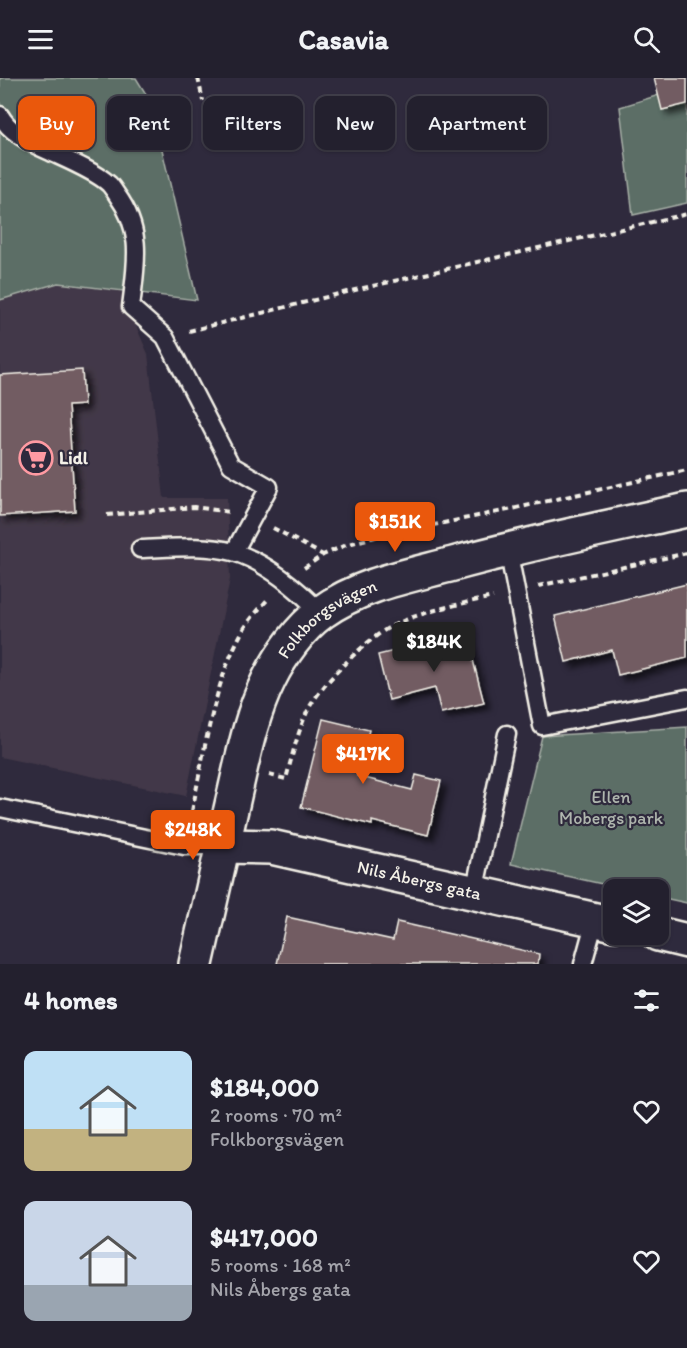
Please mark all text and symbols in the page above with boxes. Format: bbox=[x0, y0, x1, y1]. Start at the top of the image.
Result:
icon: menu bbox=[24, 23, 57, 56]
text: Casavia bbox=[298, 23, 389, 56]
icon: search bbox=[630, 23, 663, 56]
chip: Buy bbox=[18, 96, 95, 150]
chip: Rent bbox=[107, 96, 191, 150]
chip: Filters bbox=[203, 96, 303, 150]
chip: New bbox=[315, 96, 395, 150]
chip: Apartment bbox=[407, 96, 547, 150]
supermarket icon: Lidl bbox=[18, 440, 54, 476]
place label: Lidl bbox=[59, 447, 89, 469]
pin: $151K bbox=[353, 502, 437, 553]
text: $151K bbox=[369, 509, 421, 533]
street label: Folkborgsvägen bbox=[273, 575, 380, 663]
pin: $184K bbox=[392, 622, 476, 673]
text: $184K bbox=[406, 629, 462, 653]
pin: $417K bbox=[321, 734, 405, 785]
text: $417K bbox=[336, 741, 390, 765]
park label: Ellen Mobergs park bbox=[559, 786, 664, 829]
pin: $248K bbox=[151, 810, 235, 861]
text: $248K bbox=[165, 817, 221, 841]
street label: Nils Åbergs gata bbox=[355, 856, 484, 905]
map controls bbox=[603, 879, 669, 945]
button: layers bbox=[603, 879, 669, 945]
text: 4 homes bbox=[24, 984, 118, 1016]
icon: filters bbox=[630, 984, 663, 1017]
text: $184,000 bbox=[210, 1071, 319, 1103]
icon: home bbox=[72, 1075, 144, 1147]
icon: heart bbox=[630, 1095, 663, 1128]
text: 2 rooms · 70 m² bbox=[210, 1103, 342, 1127]
text: Folkborgsvägen bbox=[210, 1127, 344, 1151]
text: $417,000 bbox=[210, 1221, 318, 1253]
icon: home bbox=[72, 1225, 144, 1297]
icon: heart bbox=[630, 1245, 663, 1278]
text: 5 rooms · 168 m² bbox=[210, 1253, 351, 1277]
text: Nils Åbergs gata bbox=[210, 1277, 351, 1301]

